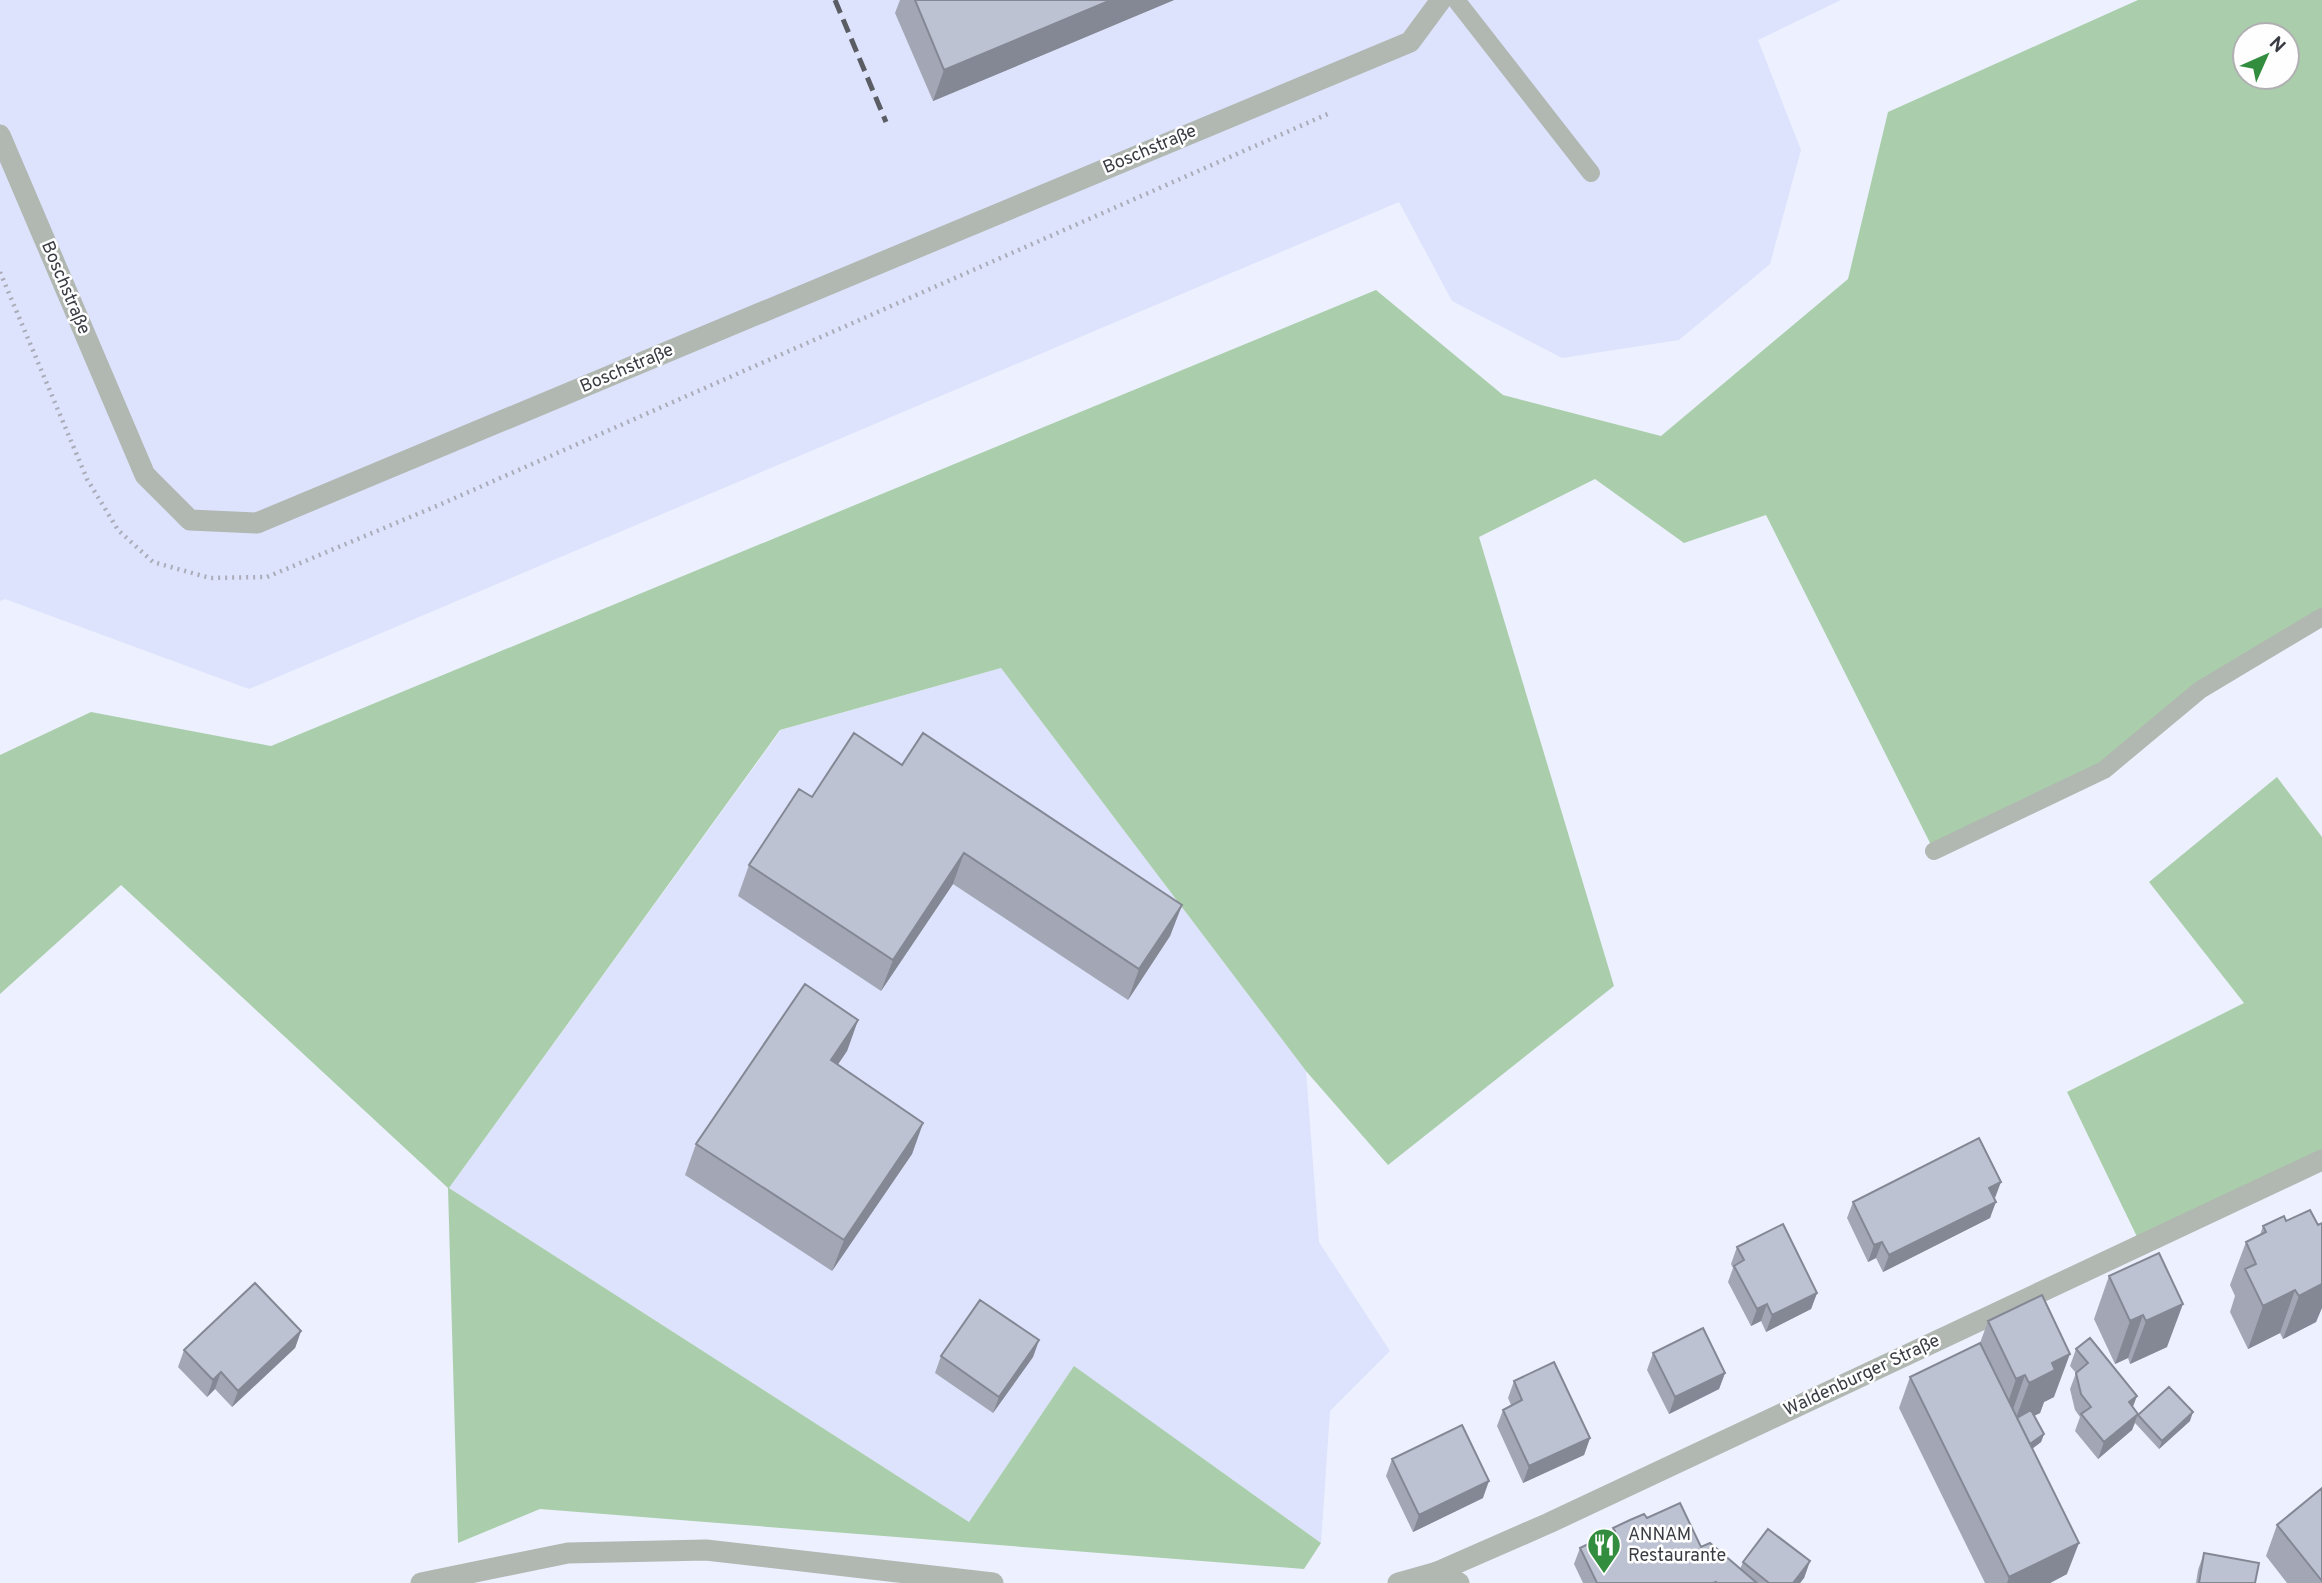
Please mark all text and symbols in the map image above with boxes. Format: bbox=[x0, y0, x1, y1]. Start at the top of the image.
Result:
north arrow bbox=[2231, 21, 2301, 91]
text: N bbox=[2263, 32, 2290, 59]
street label: Boschstraße bbox=[1100, 120, 1200, 180]
street label: Boschstraße bbox=[35, 238, 95, 338]
street label: Boschstraße bbox=[577, 339, 677, 399]
street label: Waldenburger Straße bbox=[1780, 1330, 1944, 1422]
place label: ANNAM Restaurante bbox=[1628, 1524, 1726, 1568]
restaurant icon: ANNAM Restaurante bbox=[1585, 1526, 1623, 1575]

